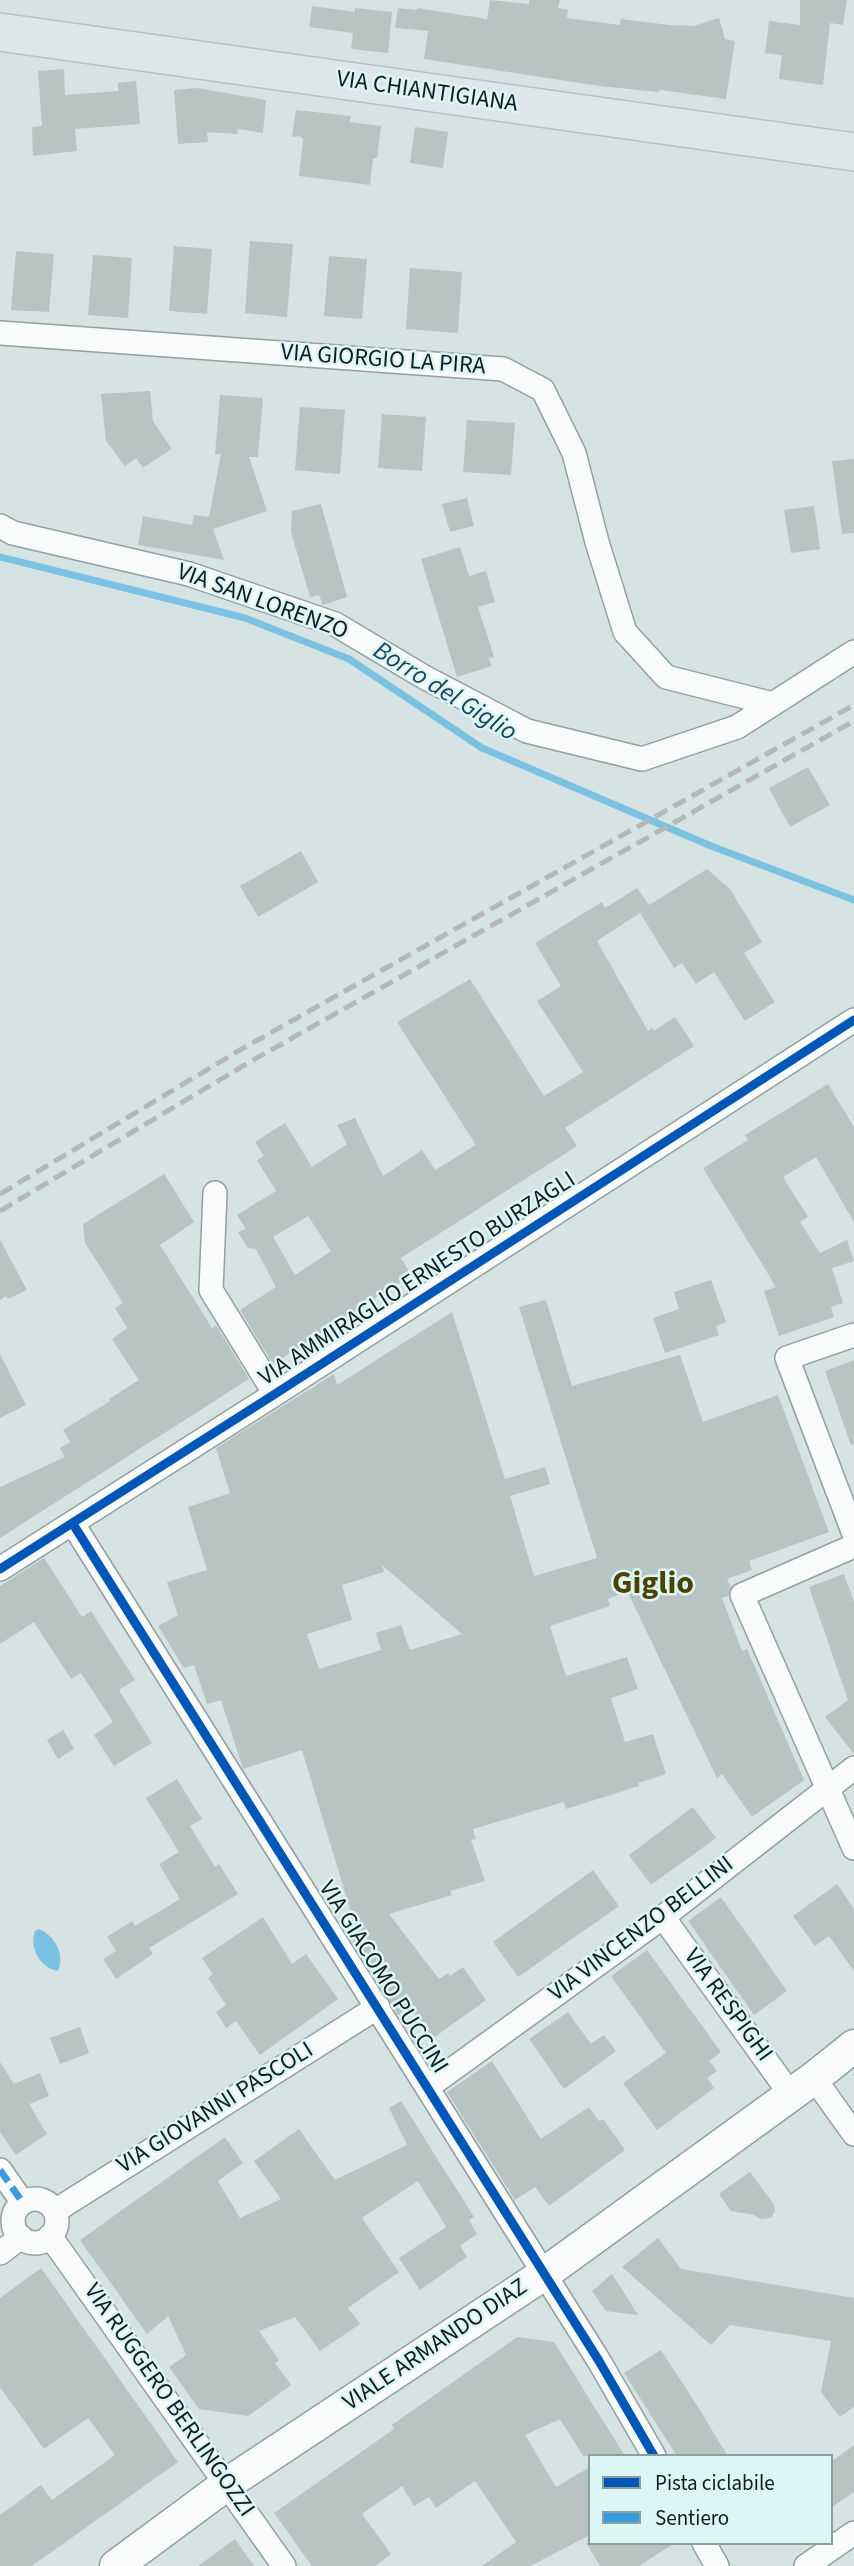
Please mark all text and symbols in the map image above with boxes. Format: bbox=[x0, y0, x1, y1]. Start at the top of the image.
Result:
street label: VIA CHIANTIGIANA bbox=[335, 66, 519, 120]
street label: VIA GIORGIO LA PIRA bbox=[280, 339, 486, 383]
street label: VIA SAN LORENZO bbox=[173, 559, 351, 647]
water label: Borro del Giglio bbox=[366, 636, 522, 750]
street label: VIA AMMIRAGLIO ERNESTO BURZAGLI bbox=[254, 1167, 582, 1393]
district label: Giglio bbox=[612, 1567, 694, 1605]
street label: VIA VINCENZO BELLINI bbox=[544, 1851, 740, 2009]
street label: VIA GIACOMO PUCCINI bbox=[311, 1876, 453, 2080]
street label: VIA RESPIGHI bbox=[676, 1944, 778, 2068]
street label: VIA GIOVANNI PASCOLI bbox=[113, 2037, 319, 2181]
street label: VIALE ARMANDO DIAZ bbox=[338, 2274, 534, 2418]
street label: VIA RUGGERO BERLINGOZZI bbox=[76, 2279, 260, 2523]
legend bbox=[588, 2454, 833, 2545]
text: Pista ciclabile bbox=[655, 2468, 775, 2498]
text: Sentiero bbox=[655, 2503, 729, 2533]

